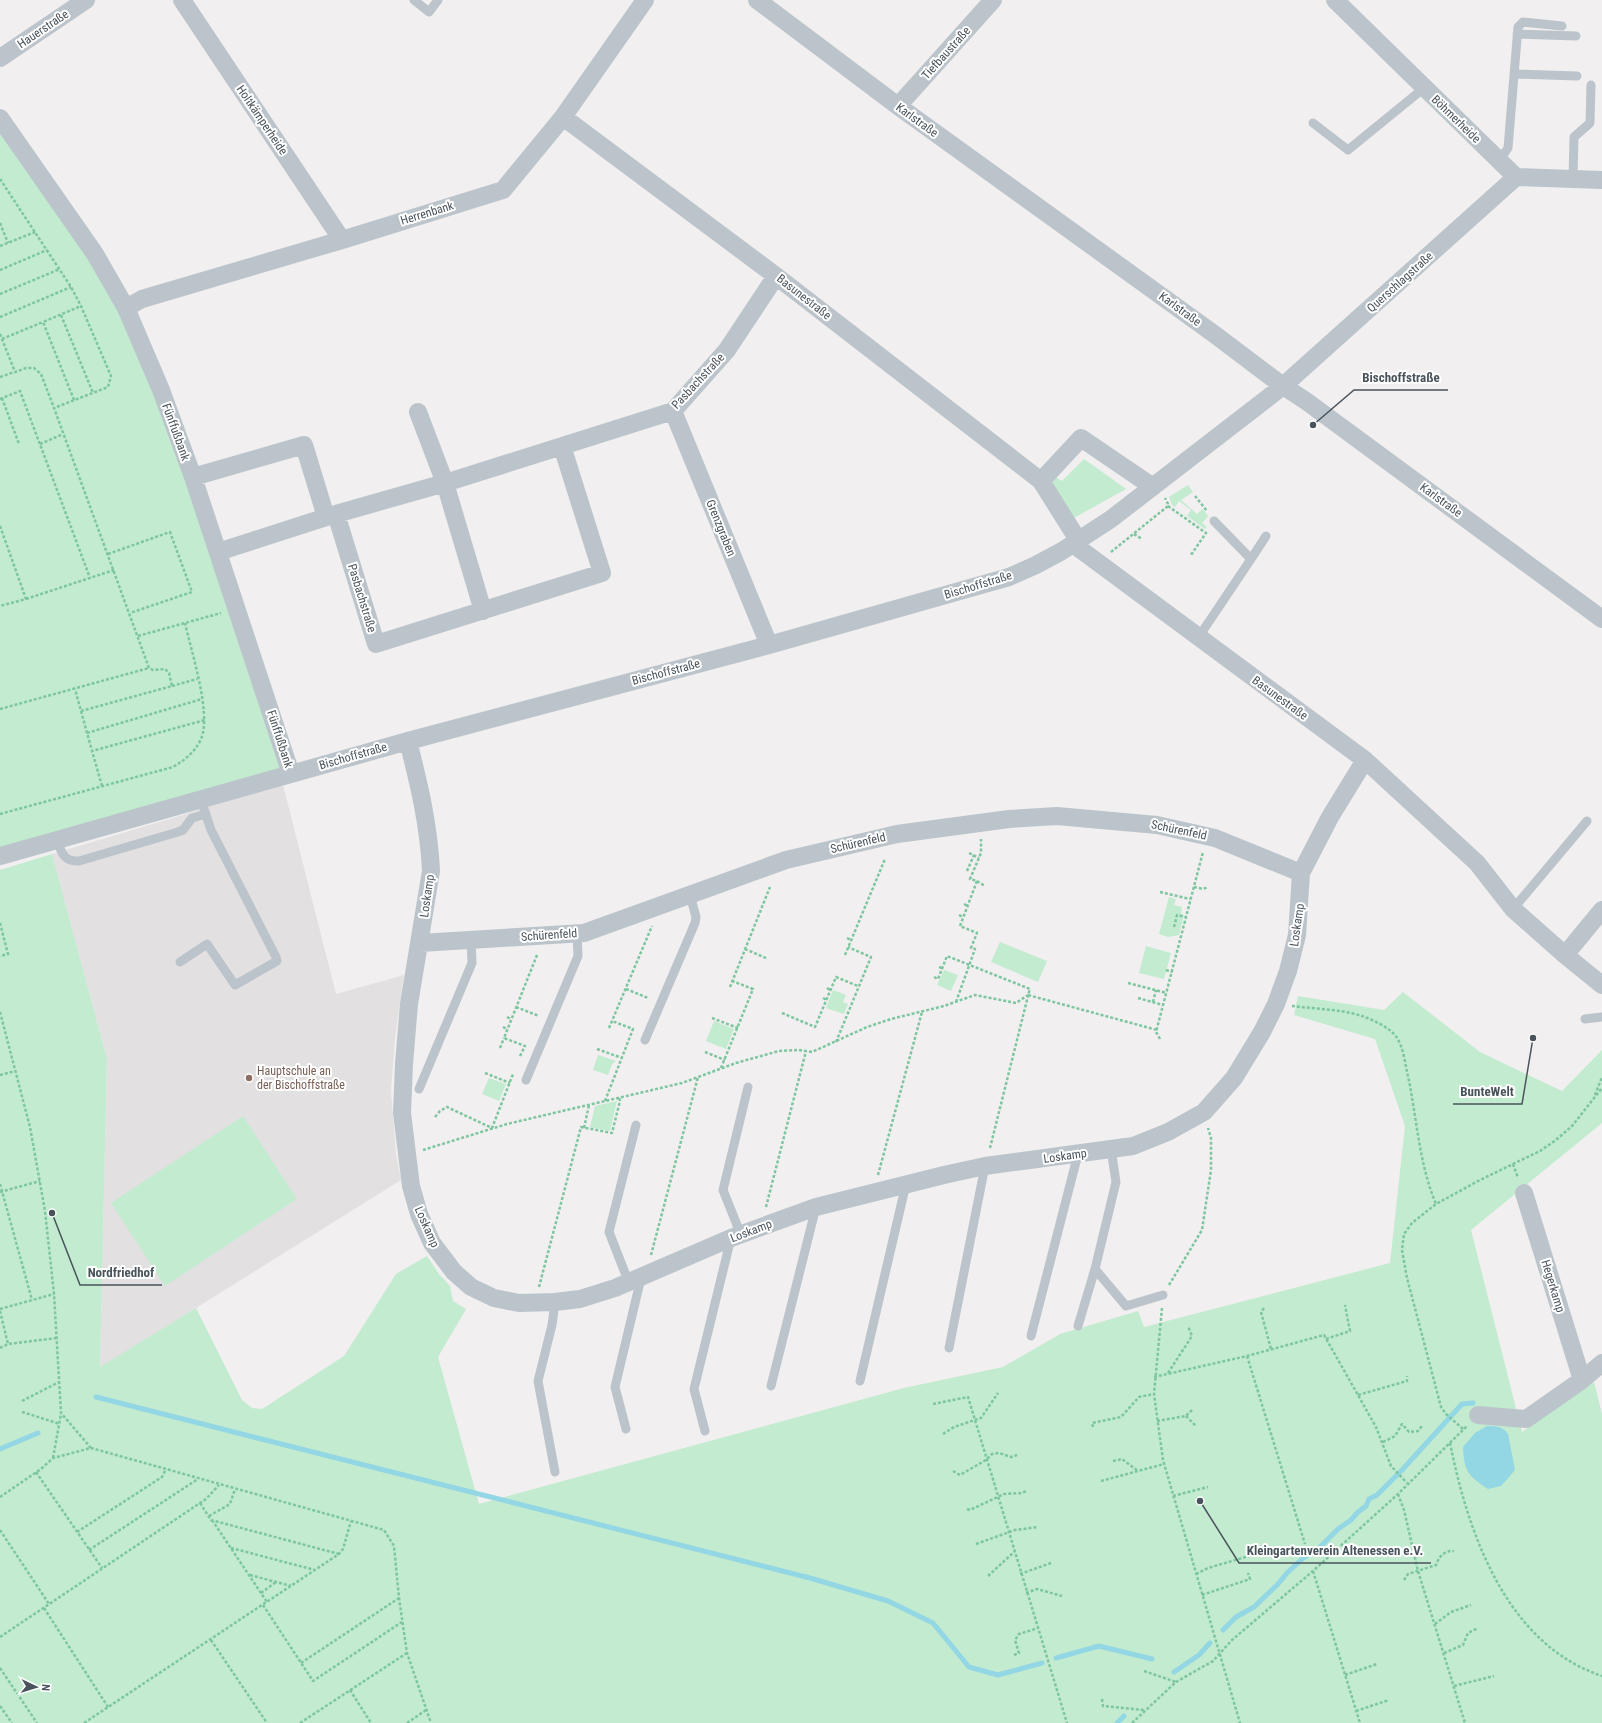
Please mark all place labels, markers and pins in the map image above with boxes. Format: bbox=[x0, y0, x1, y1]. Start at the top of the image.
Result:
callout: Bischoffstraße bbox=[1354, 365, 1448, 390]
place label: Hauptschule an der Bischoffstraße bbox=[257, 1064, 345, 1092]
marker: Hauptschule an der Bischoffstraße bbox=[244, 1073, 254, 1083]
callout: BunteWelt bbox=[1453, 1079, 1522, 1104]
callout: Nordfriedhof bbox=[80, 1260, 162, 1285]
callout: Kleingartenverein Altenessen e.V. bbox=[1239, 1538, 1431, 1563]

